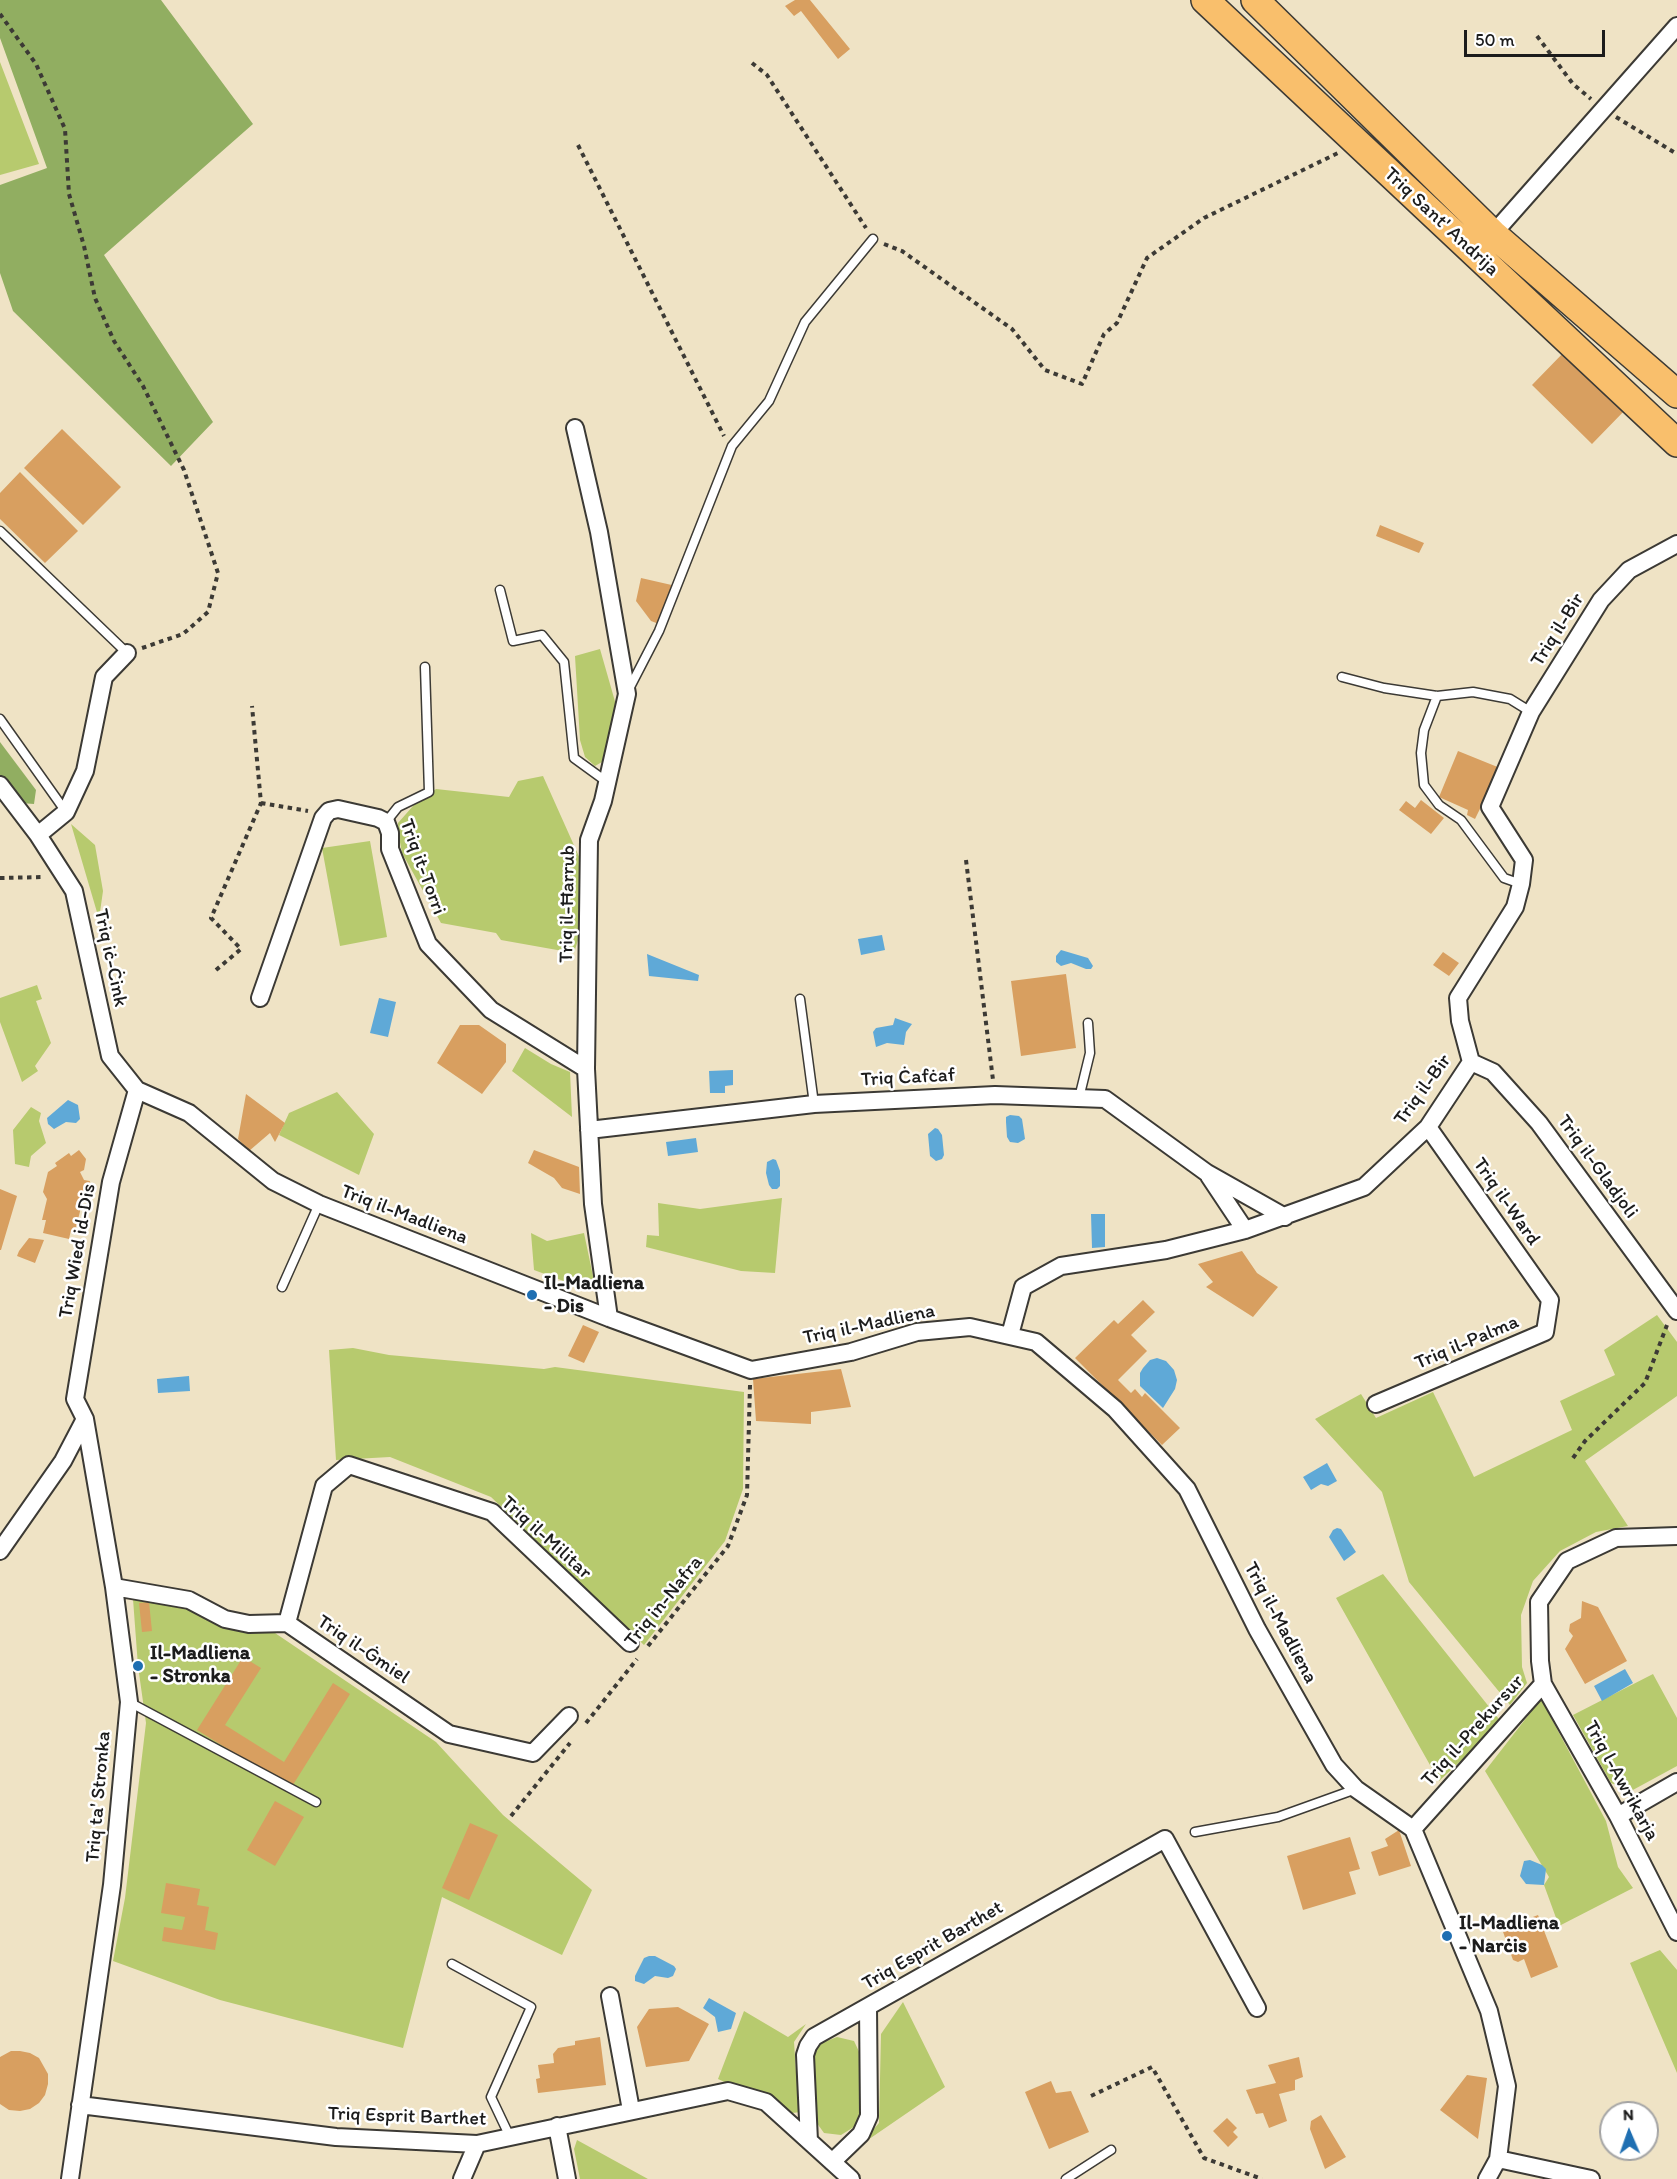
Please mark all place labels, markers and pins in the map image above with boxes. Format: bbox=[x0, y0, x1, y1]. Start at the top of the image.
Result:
place label: Il-Madliena - Dis bbox=[544, 1272, 644, 1319]
marker: Il-Madliena - Dis bbox=[525, 1288, 539, 1302]
place label: Il-Madliena - Stronka bbox=[150, 1642, 250, 1689]
marker: Il-Madliena - Stronka bbox=[131, 1659, 145, 1673]
place label: Il-Madliena - Narċis bbox=[1459, 1912, 1559, 1959]
marker: Il-Madliena - Narċis bbox=[1440, 1929, 1454, 1943]

